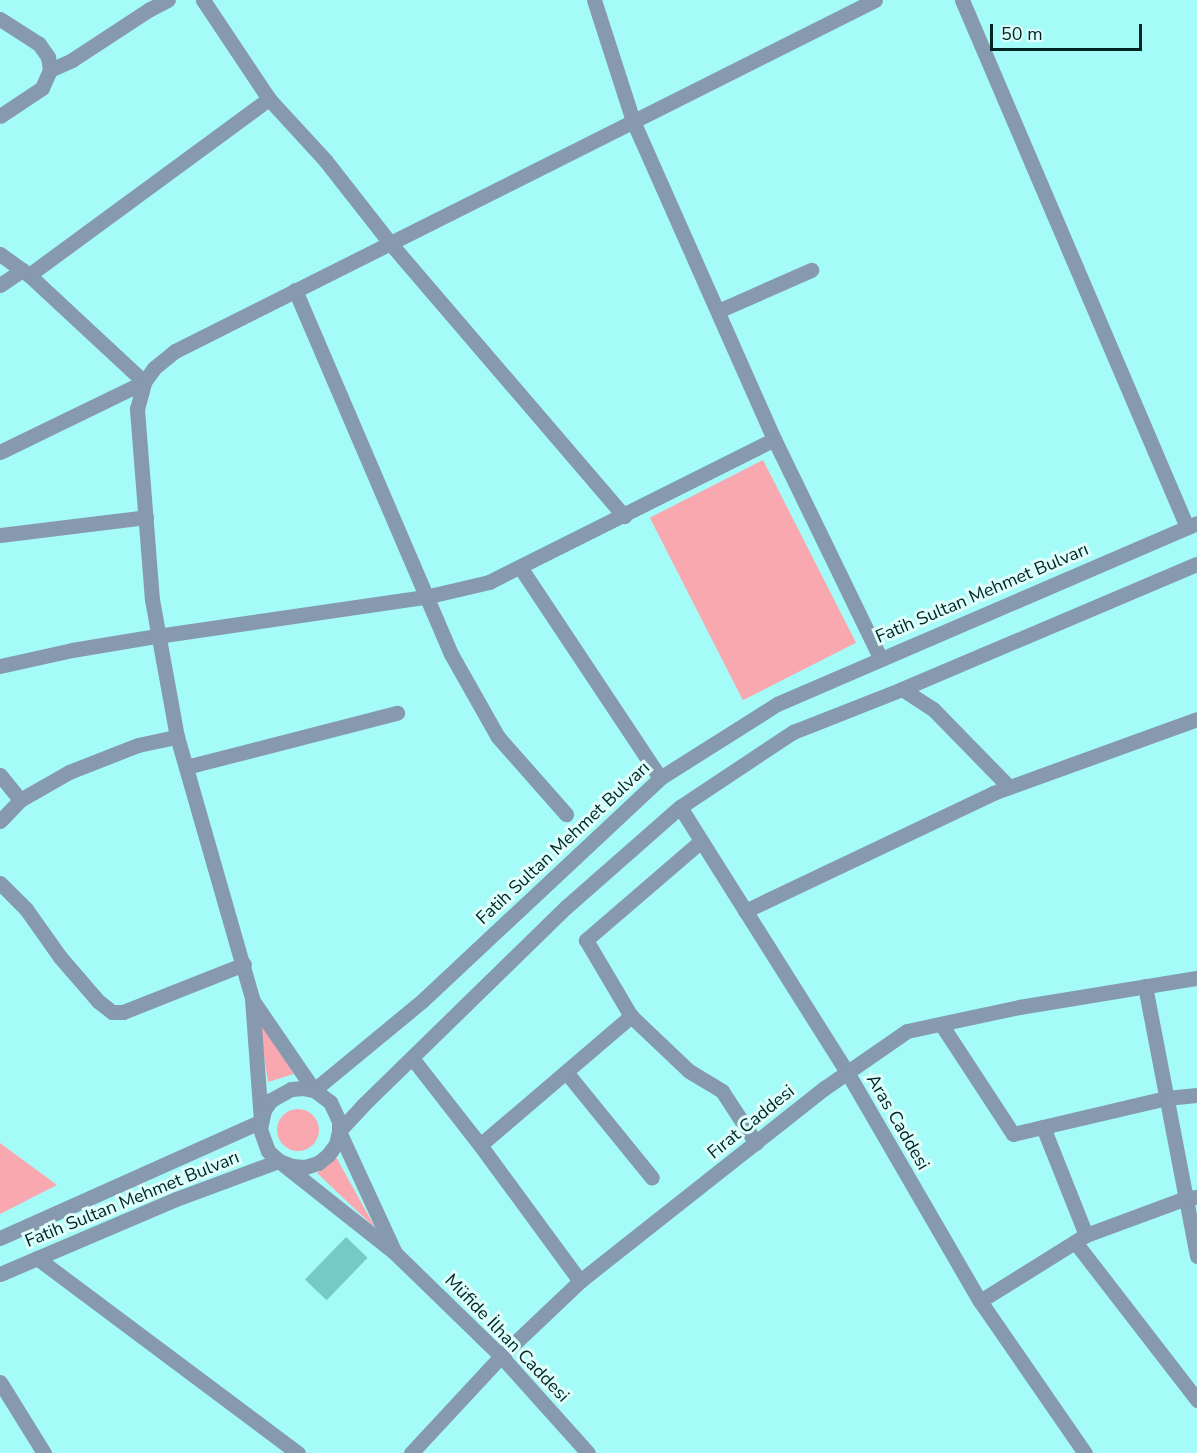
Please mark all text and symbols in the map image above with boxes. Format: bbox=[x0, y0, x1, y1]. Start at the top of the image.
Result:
scale bar bbox=[993, 12, 1144, 50]
text: 50 m bbox=[1001, 22, 1043, 46]
street label: Fatih Sultan Mehmet Bulvarı bbox=[872, 538, 1092, 648]
street label: Fatih Sultan Mehmet Bulvarı bbox=[472, 757, 654, 929]
street label: Aras Caddesi bbox=[862, 1070, 934, 1174]
street label: Fırat Caddesi bbox=[703, 1080, 799, 1164]
street label: Fatih Sultan Mehmet Bulvarı bbox=[22, 1146, 242, 1252]
street label: Müfide İlhan Caddesi bbox=[440, 1270, 574, 1406]

